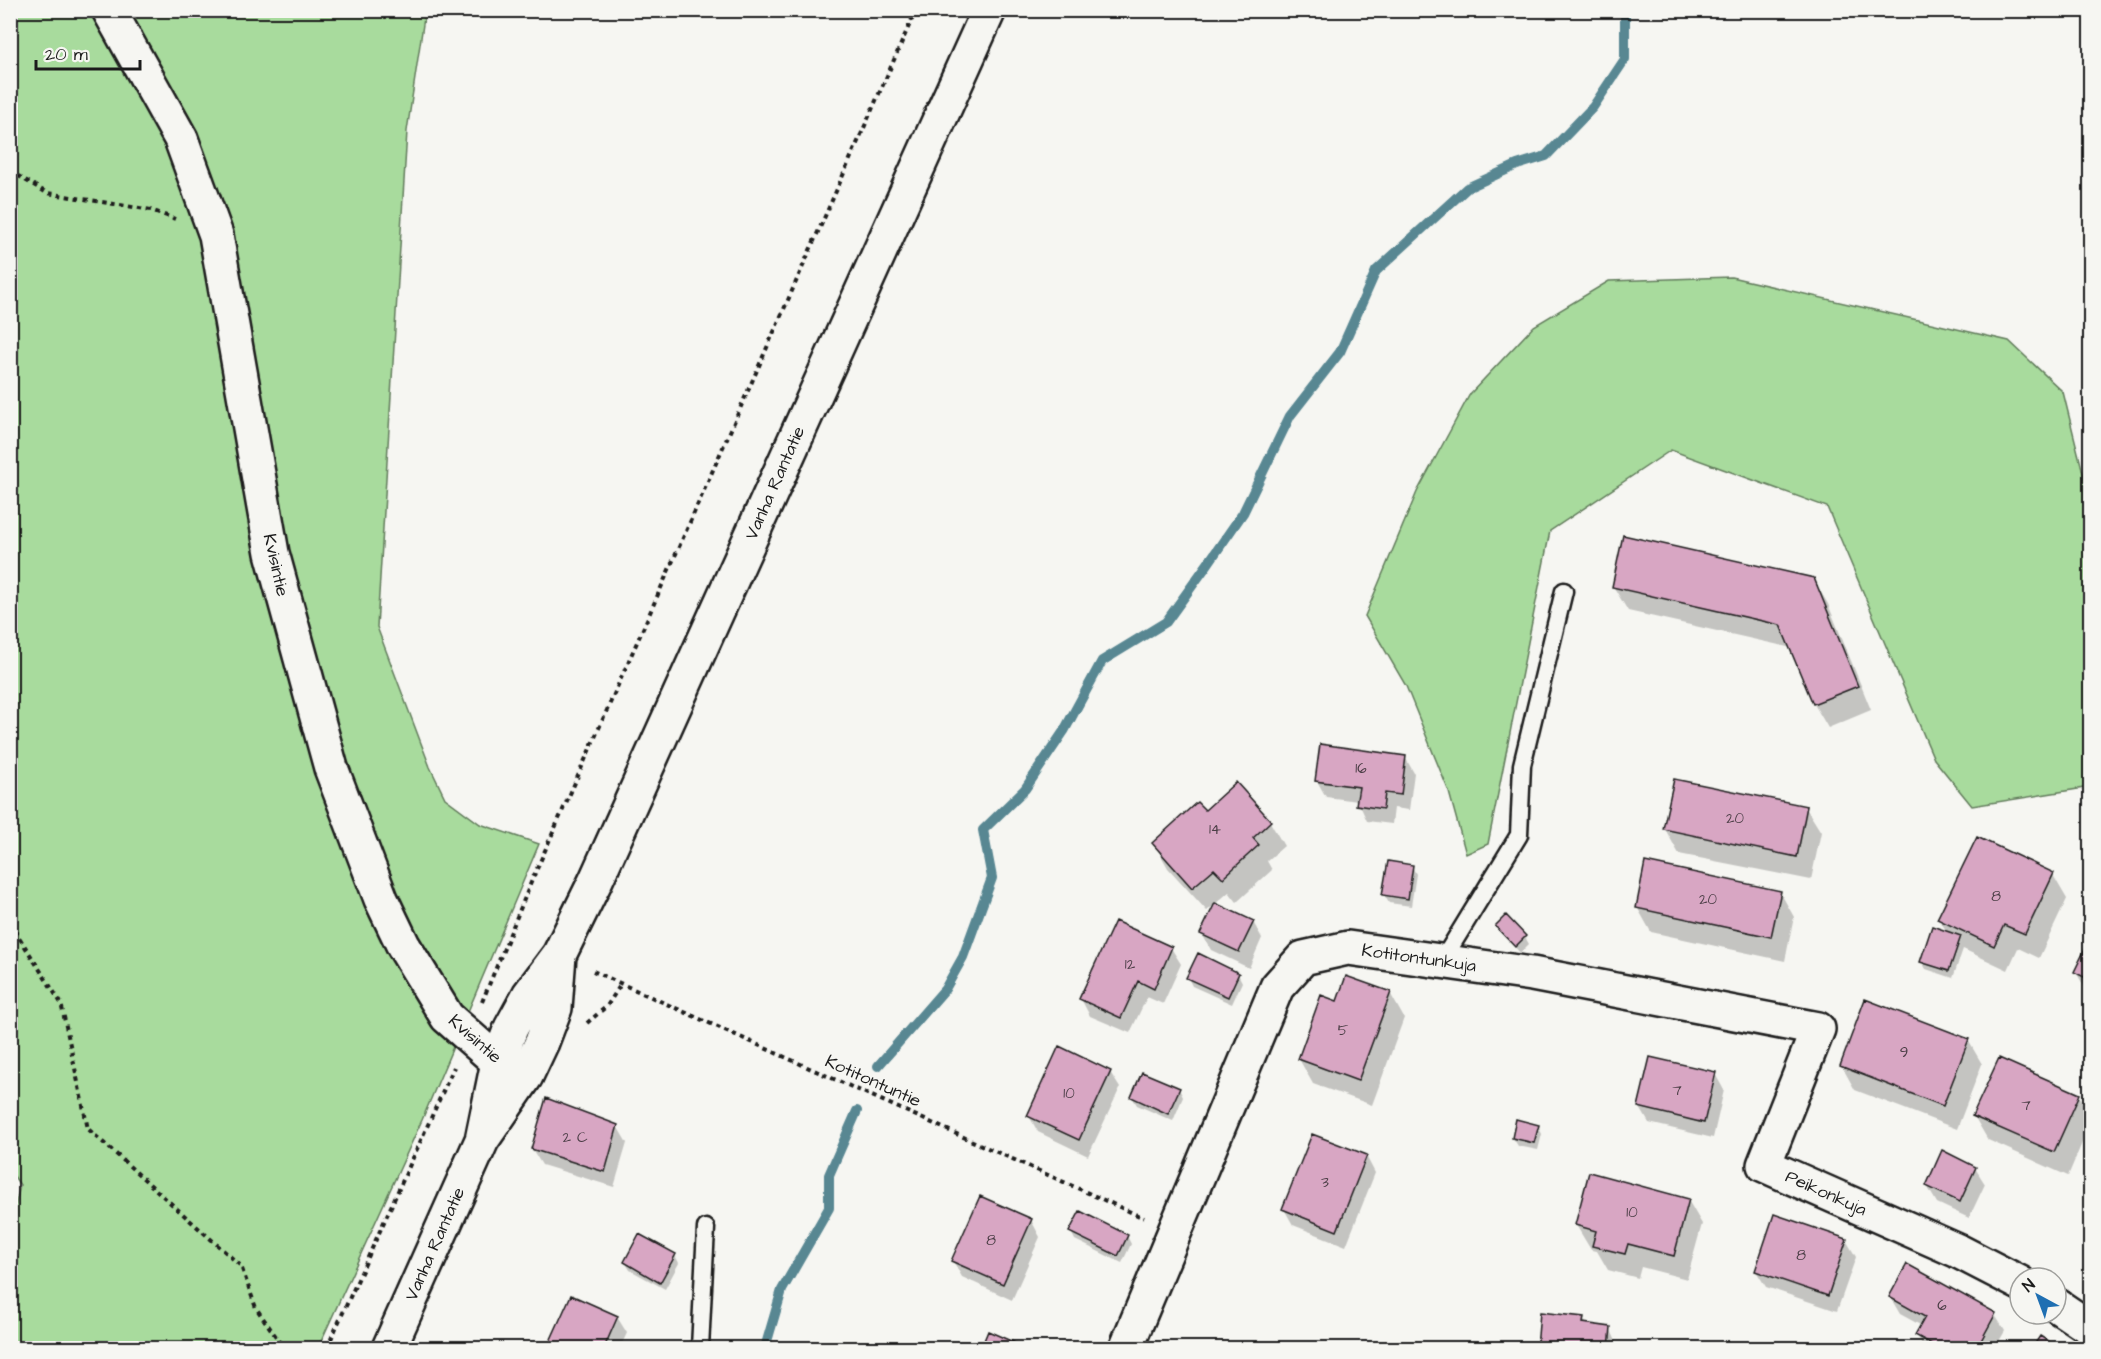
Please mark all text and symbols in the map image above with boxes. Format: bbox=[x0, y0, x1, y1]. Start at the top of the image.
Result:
scale bar bbox=[36, 33, 140, 71]
text: 20 m bbox=[45, 42, 88, 67]
street label: Vanha Rantatie bbox=[739, 422, 811, 544]
street label: Kvisintie bbox=[257, 531, 295, 599]
house number: 16 bbox=[1355, 758, 1367, 779]
house number: 20 bbox=[1726, 808, 1745, 829]
house number: 14 bbox=[1209, 819, 1221, 840]
house number: 8 bbox=[1991, 886, 2001, 907]
house number: 20 bbox=[1699, 889, 1718, 910]
street label: Kotitontunkuja bbox=[1360, 938, 1478, 978]
house number: 12 bbox=[1125, 954, 1136, 975]
street label: Kvisintie bbox=[443, 1009, 507, 1069]
house number: 5 bbox=[1338, 1020, 1349, 1041]
house number: 9 bbox=[1900, 1042, 1908, 1063]
street label: Kotitontuntie bbox=[821, 1049, 925, 1113]
house number: 7 bbox=[1672, 1080, 1682, 1101]
house number: 10 bbox=[1063, 1083, 1075, 1104]
house number: 7 bbox=[2021, 1095, 2031, 1116]
house number: 2 C bbox=[562, 1127, 588, 1148]
street label: Peikonkuja bbox=[1781, 1164, 1871, 1222]
house number: 3 bbox=[1321, 1172, 1329, 1193]
street label: Vanha Rantatie bbox=[399, 1183, 471, 1305]
house number: 10 bbox=[1626, 1202, 1638, 1223]
house number: 8 bbox=[986, 1230, 996, 1251]
house number: 8 bbox=[1796, 1245, 1806, 1266]
north arrow bbox=[2008, 1266, 2068, 1326]
text: N bbox=[2018, 1274, 2040, 1297]
house number: 6 bbox=[1937, 1295, 1947, 1316]

